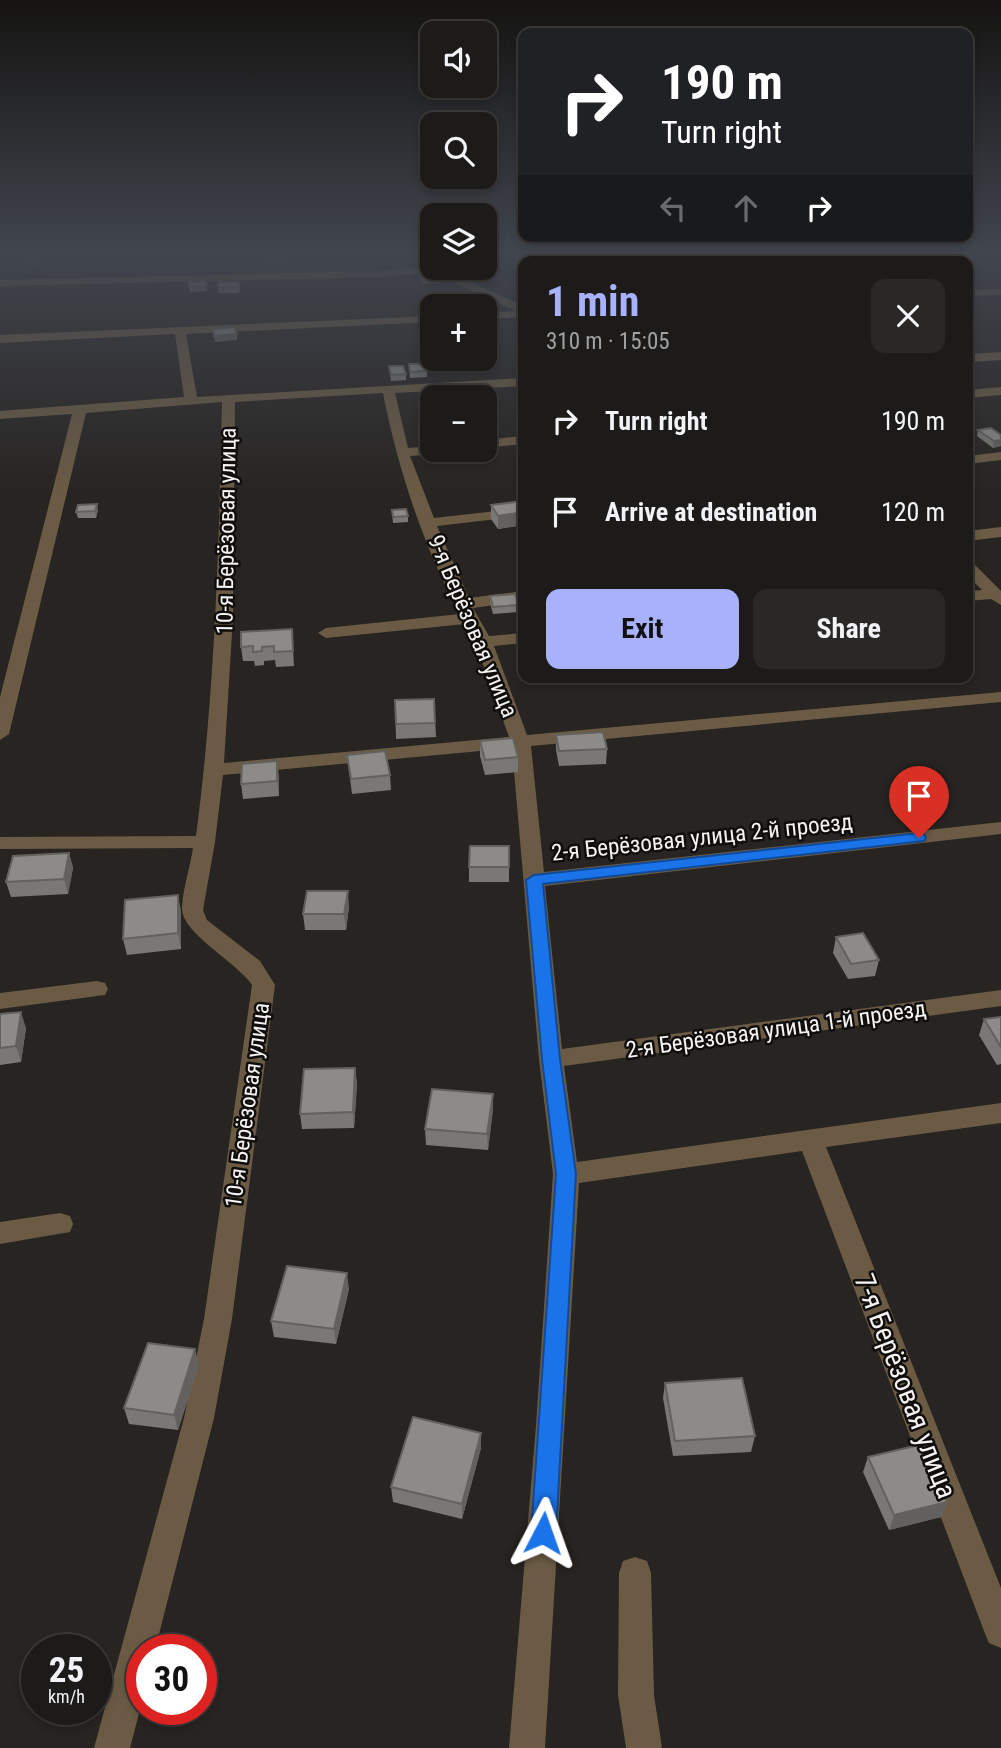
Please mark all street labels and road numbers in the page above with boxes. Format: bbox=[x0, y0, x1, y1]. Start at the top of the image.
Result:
street label: 10-я Берёзовая улица bbox=[211, 427, 242, 635]
street label: 9-я Берёзовая улица bbox=[422, 531, 523, 721]
street label: 2-я Берёзовая улица 2-й проезд bbox=[550, 808, 854, 867]
street label: 2-я Берёзовая улица 1-й проезд bbox=[624, 995, 928, 1064]
street label: 10-я Берёзовая улица bbox=[220, 1001, 275, 1209]
street label: 7-я Берёзовая улица bbox=[848, 1269, 964, 1503]

